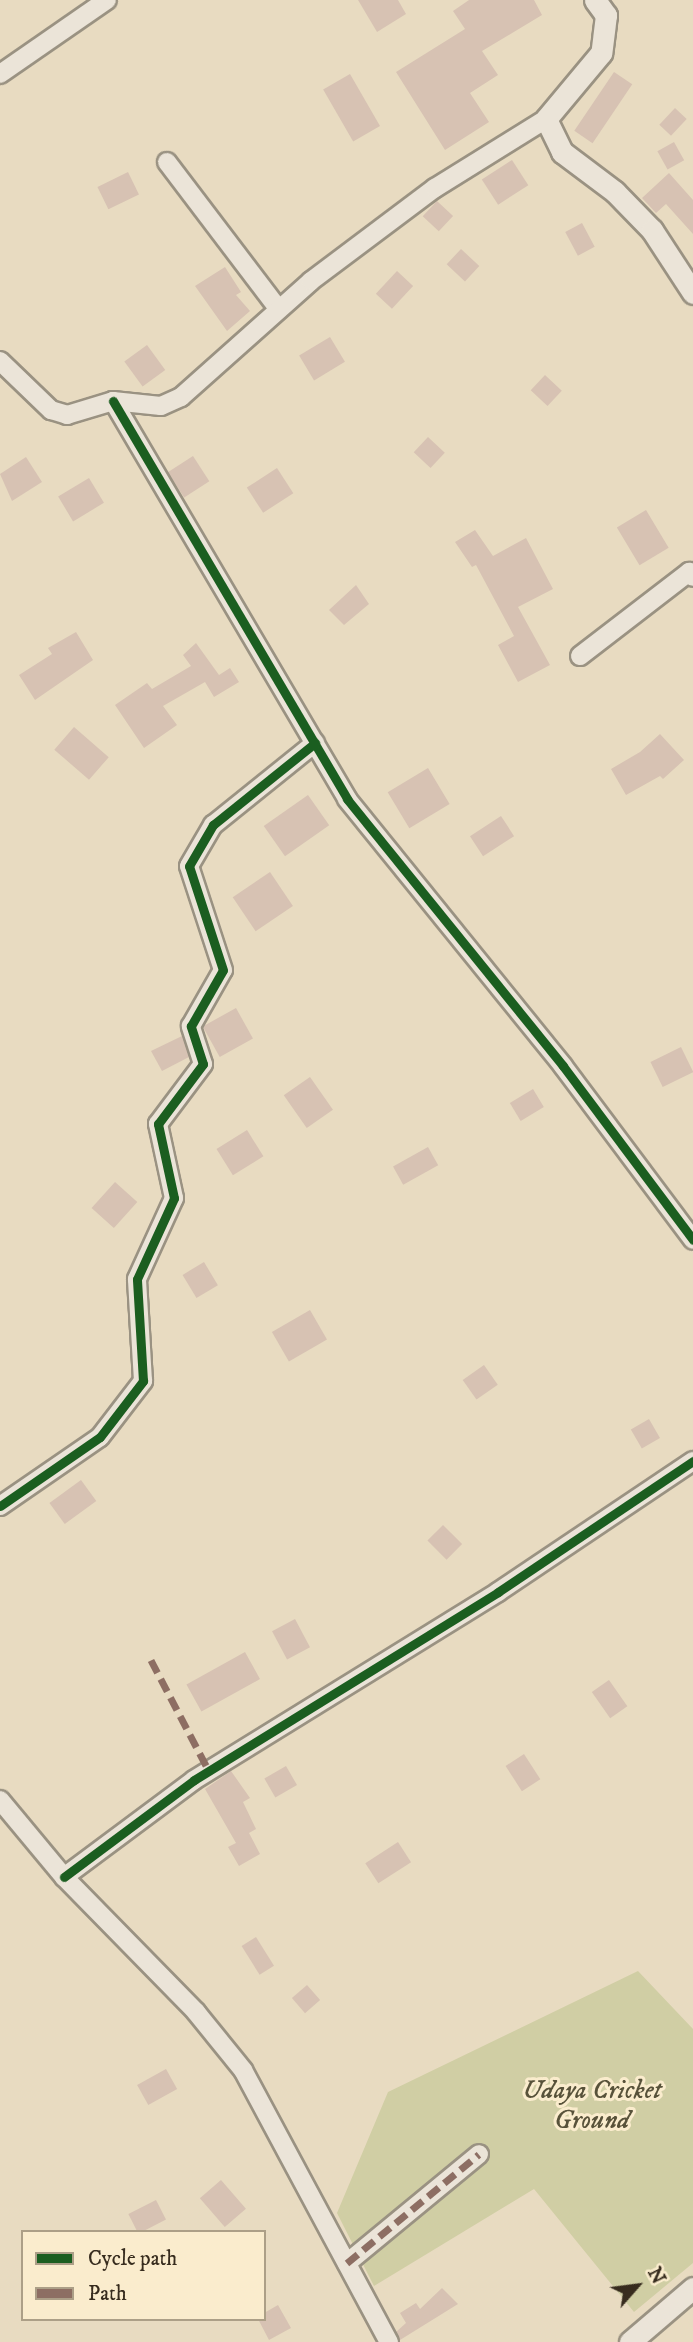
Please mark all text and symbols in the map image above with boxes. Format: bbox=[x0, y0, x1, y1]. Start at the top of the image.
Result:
park label: Udaya Cricket Ground bbox=[523, 2075, 661, 2136]
legend bbox=[21, 2230, 266, 2321]
text: Cycle path bbox=[88, 2246, 177, 2272]
north arrow bbox=[602, 2251, 672, 2321]
text: N bbox=[642, 2264, 670, 2288]
text: Path bbox=[88, 2281, 127, 2307]

